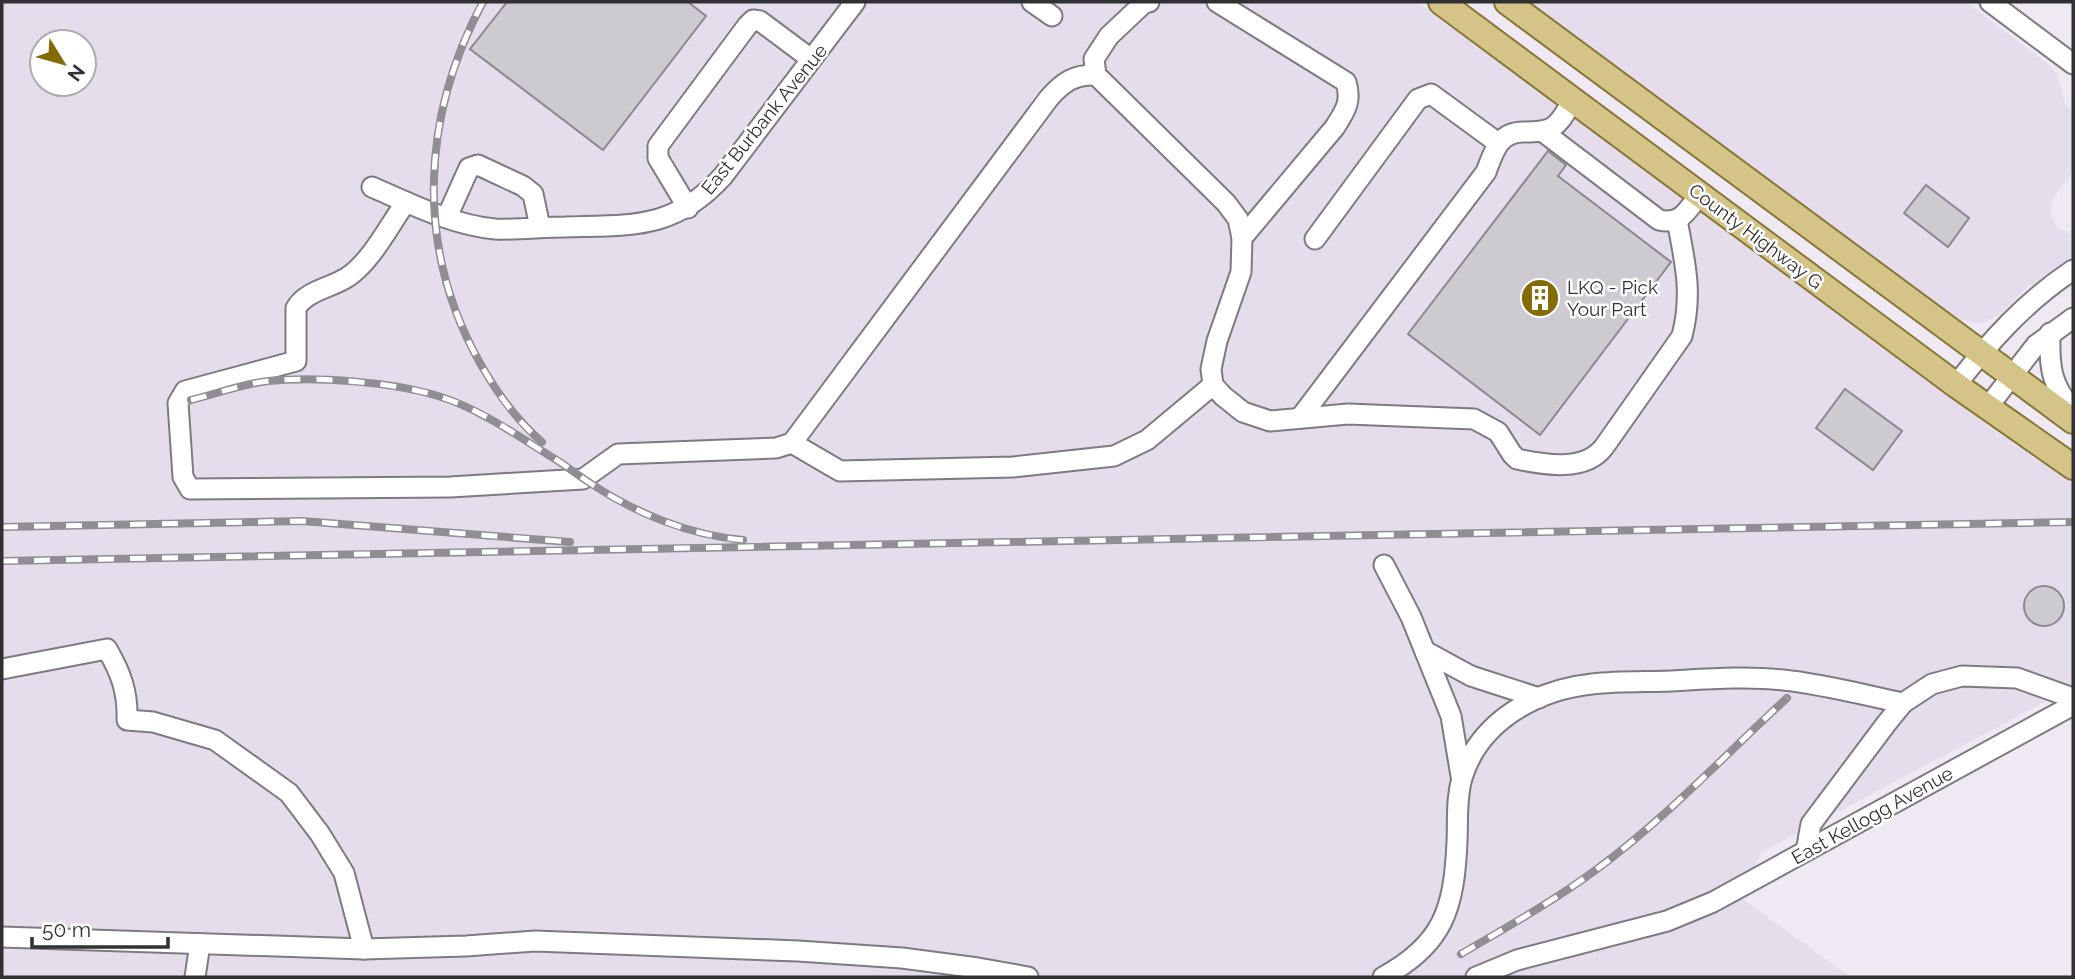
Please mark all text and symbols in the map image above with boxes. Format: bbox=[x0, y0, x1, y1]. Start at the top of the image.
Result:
north arrow bbox=[28, 28, 98, 98]
street label: East Burbank Avenue bbox=[697, 39, 831, 199]
text: N bbox=[63, 61, 90, 86]
street label: County Highway G bbox=[1685, 179, 1827, 293]
place label: LKQ - Pick Your Part bbox=[1567, 276, 1658, 320]
building icon: LKQ - Pick Your Part bbox=[1519, 277, 1561, 319]
street label: East Kellogg Avenue bbox=[1787, 761, 1957, 869]
scale bar bbox=[32, 906, 168, 950]
text: 50 m bbox=[42, 917, 91, 942]

